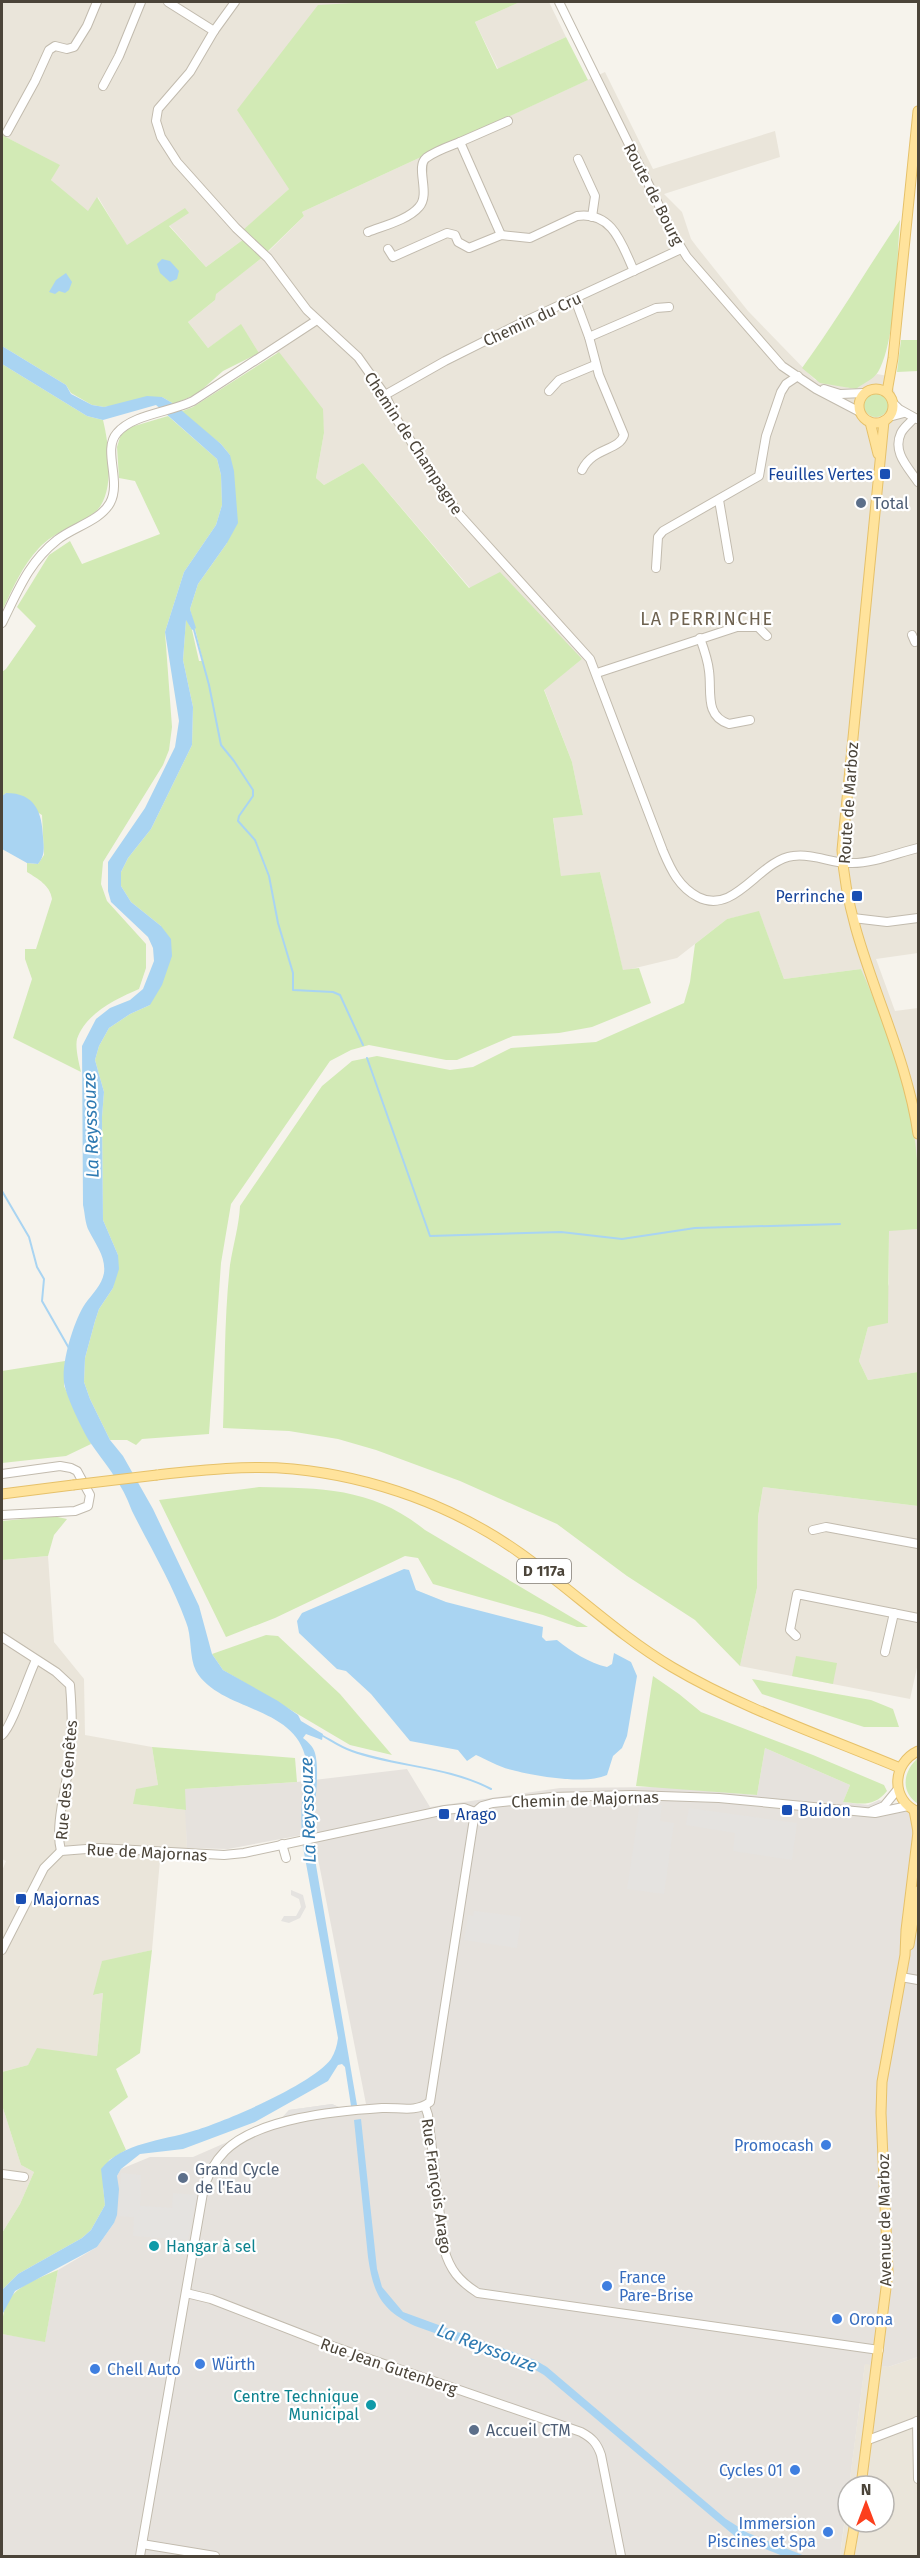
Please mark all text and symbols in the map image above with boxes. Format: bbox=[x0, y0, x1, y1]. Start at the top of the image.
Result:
street label: Route de Bourg bbox=[620, 140, 688, 249]
street label: Chemin du Cru bbox=[480, 288, 584, 350]
street label: Chemin de Champagne bbox=[360, 368, 467, 518]
place label: Feuilles Vertes bbox=[768, 465, 873, 484]
marker: Feuilles Vertes bbox=[878, 467, 892, 481]
place label: Total bbox=[873, 494, 909, 513]
marker: Total bbox=[854, 496, 868, 510]
district label: LA PERRINCHE bbox=[640, 608, 774, 630]
street label: Route de Marboz bbox=[835, 741, 862, 865]
place label: Perrinche bbox=[775, 887, 845, 906]
marker: Perrinche bbox=[850, 889, 864, 903]
water label: La Reyssouze bbox=[78, 1072, 104, 1178]
road number: D 117a bbox=[517, 1559, 571, 1583]
street label: Rue des Genêtes bbox=[52, 1719, 81, 1841]
water label: La Reyssouze bbox=[295, 1757, 321, 1863]
street label: Chemin de Majornas bbox=[511, 1787, 659, 1812]
place label: Buidon bbox=[799, 1801, 851, 1820]
marker: Buidon bbox=[780, 1803, 794, 1817]
place label: Arago bbox=[456, 1805, 497, 1824]
marker: Arago bbox=[437, 1807, 451, 1821]
street label: Rue de Majornas bbox=[86, 1840, 208, 1865]
place label: Majornas bbox=[33, 1890, 99, 1909]
marker: Majornas bbox=[14, 1892, 28, 1906]
street label: Rue François Arago bbox=[417, 2117, 455, 2255]
place label: Promocash bbox=[734, 2136, 814, 2155]
marker: Promocash bbox=[819, 2138, 833, 2152]
street label: Avenue de Marboz bbox=[874, 2153, 895, 2287]
place label: Grand Cycle de l'Eau bbox=[195, 2160, 280, 2197]
marker: Grand Cycle de l'Eau bbox=[176, 2171, 190, 2185]
place label: Hangar à sel bbox=[166, 2237, 256, 2256]
marker: Hangar à sel bbox=[147, 2239, 161, 2253]
place label: France Pare-Brise bbox=[619, 2268, 694, 2305]
marker: France Pare-Brise bbox=[600, 2279, 614, 2293]
place label: Orona bbox=[849, 2310, 893, 2329]
marker: Orona bbox=[830, 2312, 844, 2326]
water label: La Reyssouze bbox=[434, 2319, 540, 2377]
street label: Rue Jean Gutenberg bbox=[318, 2334, 460, 2399]
place label: Würth bbox=[212, 2355, 256, 2374]
marker: Würth bbox=[193, 2357, 207, 2371]
place label: Chell Auto bbox=[107, 2360, 181, 2379]
marker: Chell Auto bbox=[88, 2362, 102, 2376]
place label: Centre Technique Municipal bbox=[233, 2387, 359, 2424]
marker: Centre Technique Municipal bbox=[364, 2398, 378, 2412]
place label: Accueil CTM bbox=[486, 2421, 571, 2440]
marker: Accueil CTM bbox=[467, 2423, 481, 2437]
place label: Cycles 01 bbox=[719, 2461, 783, 2480]
marker: Cycles 01 bbox=[788, 2463, 802, 2477]
north arrow bbox=[836, 2474, 896, 2534]
text: N bbox=[861, 2480, 871, 2499]
place label: Immersion Piscines et Spa bbox=[707, 2514, 816, 2551]
marker: Immersion Piscines et Spa bbox=[821, 2525, 835, 2539]

